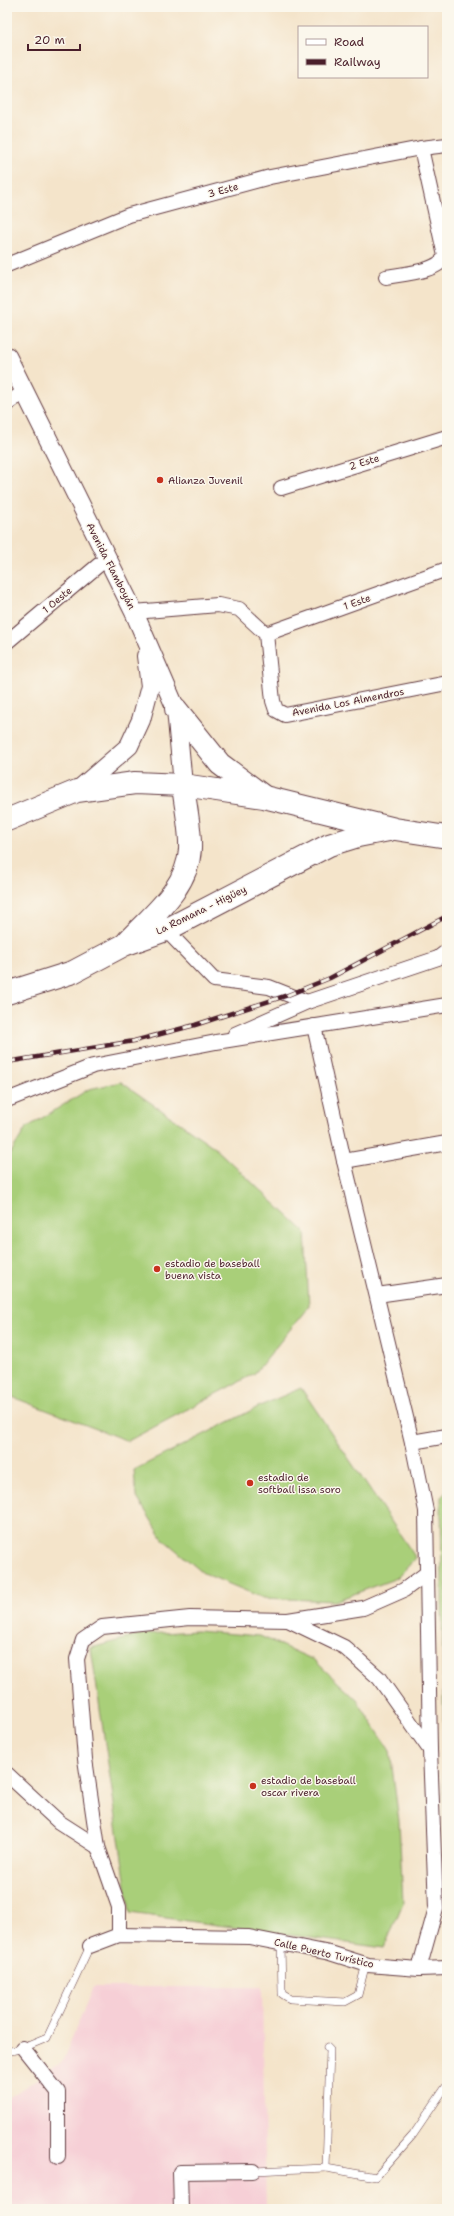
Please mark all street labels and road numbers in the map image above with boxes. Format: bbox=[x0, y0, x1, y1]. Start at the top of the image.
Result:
street label: 3 Este bbox=[206, 180, 240, 200]
street label: 2 Este bbox=[347, 451, 381, 473]
street label: Avenida Flamboyán bbox=[83, 520, 139, 612]
street label: 1 Oeste bbox=[39, 584, 75, 616]
street label: 1 Este bbox=[342, 591, 373, 613]
street label: Avenida Los Almendros bbox=[291, 685, 405, 719]
street label: La Romana - Higüey bbox=[153, 882, 249, 938]
street label: Calle Puerto Turístico bbox=[273, 1935, 375, 1971]

